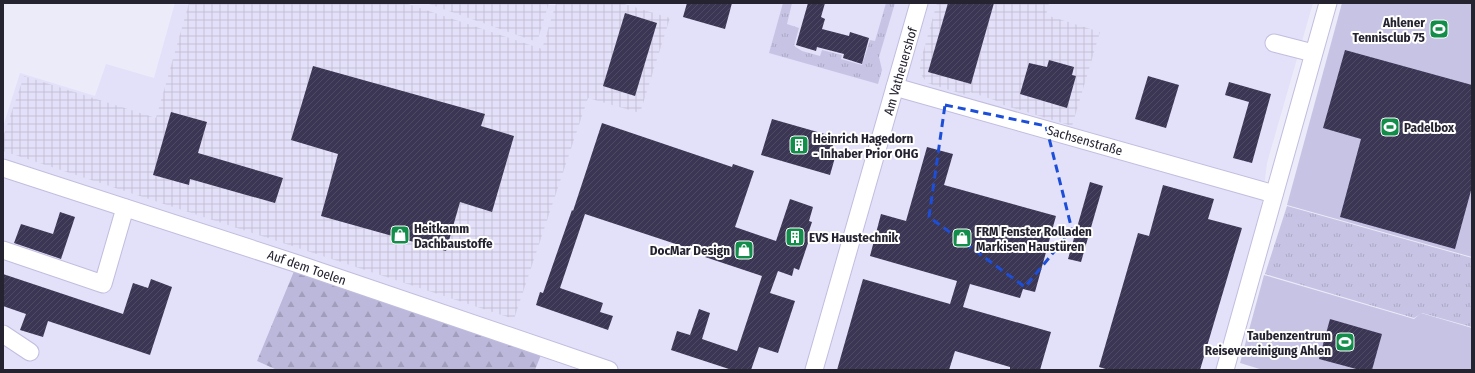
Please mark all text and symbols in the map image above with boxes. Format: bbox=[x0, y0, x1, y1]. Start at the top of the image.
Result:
place label: Ahlener Tennisclub 75 bbox=[1353, 15, 1425, 45]
sports icon: Ahlener Tennisclub 75 bbox=[1428, 18, 1450, 40]
street label: Am Vatheuershof bbox=[881, 25, 920, 117]
sports icon: Padelbox bbox=[1379, 116, 1401, 138]
place label: Padelbox bbox=[1404, 120, 1455, 135]
street label: Sachsenstraße bbox=[1045, 123, 1124, 158]
place label: Heinrich Hagedorn - Inhaber Prior OHG bbox=[813, 131, 919, 161]
building icon: Heinrich Hagedorn - Inhaber Prior OHG bbox=[788, 134, 810, 156]
place label: Heitkamm Dachbaustoffe bbox=[414, 221, 493, 251]
shop icon: Heitkamm Dachbaustoffe bbox=[389, 224, 411, 246]
place label: FRM Fenster Rolladen Markisen Haustüren bbox=[976, 224, 1092, 254]
building icon: EVS Haustechnik bbox=[784, 226, 806, 248]
shop icon: FRM Fenster Rolladen Markisen Haustüren bbox=[951, 227, 973, 249]
place label: EVS Haustechnik bbox=[809, 230, 899, 245]
shop icon: DocMar Design bbox=[733, 239, 755, 261]
place label: DocMar Design bbox=[650, 243, 730, 258]
street label: Auf dem Toelen bbox=[265, 247, 348, 288]
place label: Taubenzentrum Reisevereinigung Ahlen bbox=[1205, 328, 1331, 358]
sports icon: Taubenzentrum Reisevereinigung Ahlen bbox=[1334, 331, 1356, 353]

